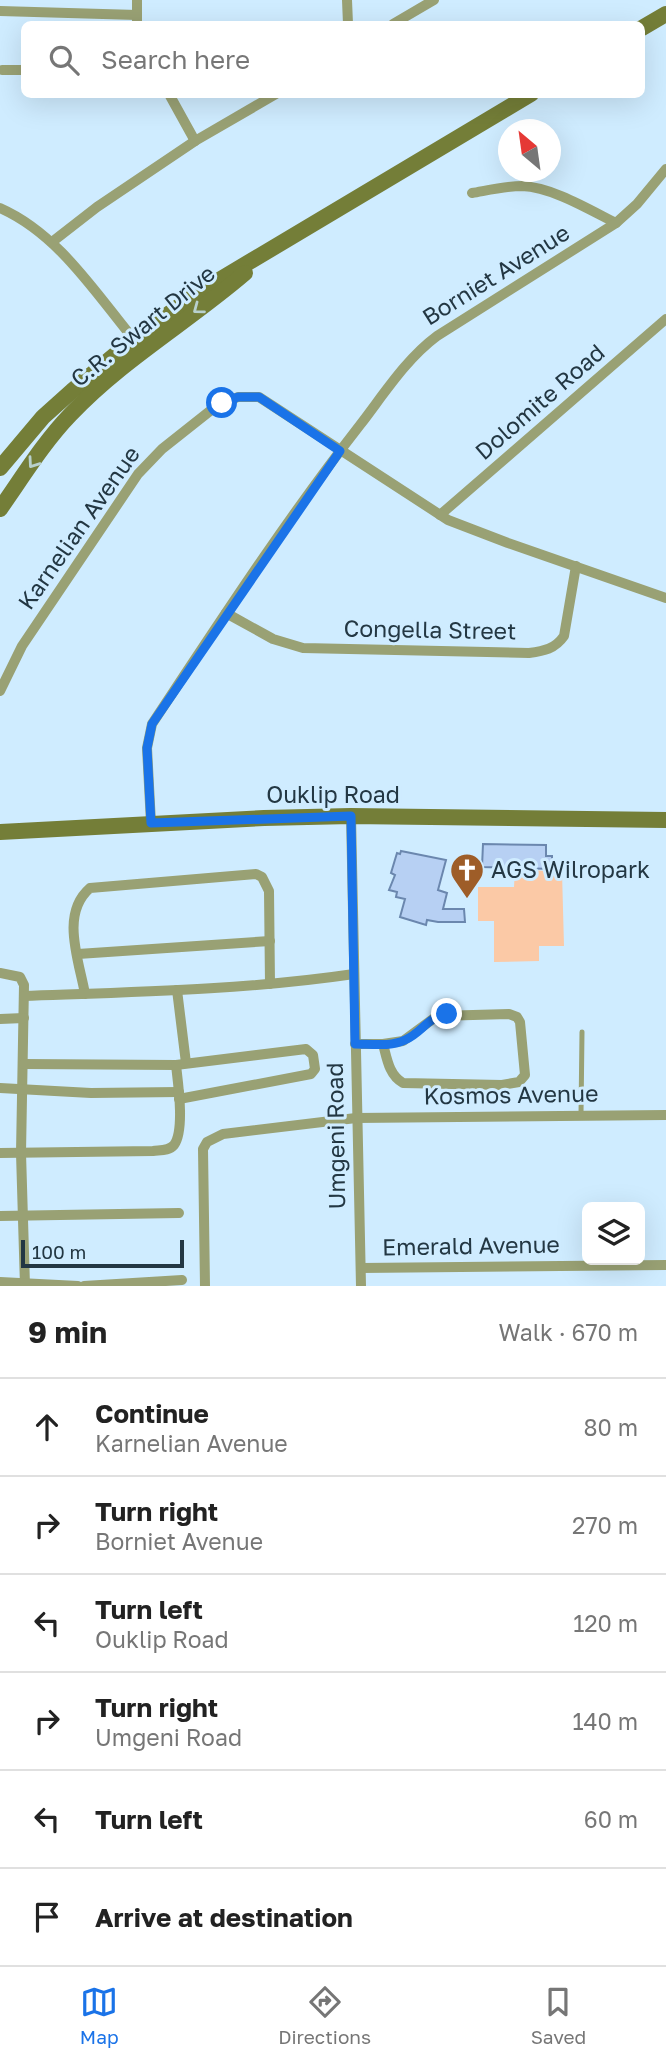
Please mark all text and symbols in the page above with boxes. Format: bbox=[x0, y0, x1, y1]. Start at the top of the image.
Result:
search box bbox=[21, 21, 645, 98]
icon: search bbox=[45, 41, 83, 79]
text: Search here bbox=[101, 44, 250, 75]
north arrow bbox=[498, 119, 561, 182]
street label: Borniet Avenue bbox=[417, 218, 574, 331]
street label: C.R. Swart Drive bbox=[65, 259, 220, 392]
one-way arrow bbox=[194, 301, 206, 313]
street label: Dolomite Road bbox=[469, 338, 610, 465]
route start bbox=[206, 387, 237, 418]
street label: Karnelian Avenue bbox=[11, 440, 145, 614]
one-way arrow bbox=[29, 455, 41, 468]
street label: Congella Street bbox=[343, 613, 517, 645]
street label: Ouklip Road bbox=[266, 780, 400, 808]
church icon: AGS Wilropark bbox=[448, 851, 486, 900]
place label: AGS Wilropark bbox=[491, 855, 650, 883]
route end bbox=[431, 998, 462, 1029]
street label: Umgeni Road bbox=[320, 1062, 350, 1210]
street label: Kosmos Avenue bbox=[423, 1078, 599, 1110]
map controls bbox=[582, 1202, 645, 1265]
button: layers bbox=[582, 1202, 645, 1265]
street label: Emerald Avenue bbox=[382, 1229, 560, 1261]
scale bar bbox=[21, 1237, 184, 1269]
text: 100 m bbox=[32, 1240, 86, 1263]
text: 9 min bbox=[28, 1314, 107, 1350]
text: Walk · 670 m bbox=[499, 1318, 638, 1346]
text: Continue bbox=[95, 1398, 209, 1429]
icon: ahead bbox=[28, 1408, 66, 1446]
text: 80 m bbox=[584, 1413, 638, 1441]
text: Karnelian Avenue bbox=[95, 1429, 288, 1457]
text: Turn right bbox=[95, 1496, 218, 1527]
icon: right bbox=[28, 1506, 66, 1544]
text: 270 m bbox=[572, 1511, 638, 1539]
text: Borniet Avenue bbox=[95, 1527, 263, 1555]
text: Turn left bbox=[95, 1594, 203, 1625]
icon: left bbox=[28, 1604, 66, 1642]
text: 120 m bbox=[573, 1609, 638, 1637]
text: Ouklip Road bbox=[95, 1625, 229, 1653]
text: Turn right bbox=[95, 1692, 218, 1723]
icon: right bbox=[28, 1702, 66, 1740]
text: 140 m bbox=[572, 1707, 638, 1735]
text: Umgeni Road bbox=[95, 1723, 242, 1751]
icon: left bbox=[28, 1800, 66, 1838]
text: Turn left bbox=[95, 1804, 203, 1835]
text: 60 m bbox=[584, 1805, 638, 1833]
icon: arrive bbox=[28, 1898, 66, 1936]
text: Arrive at destination bbox=[95, 1902, 353, 1933]
tab: Map bbox=[80, 1983, 119, 2048]
tab: Directions bbox=[278, 1983, 371, 2048]
tab: Saved bbox=[531, 1983, 586, 2048]

